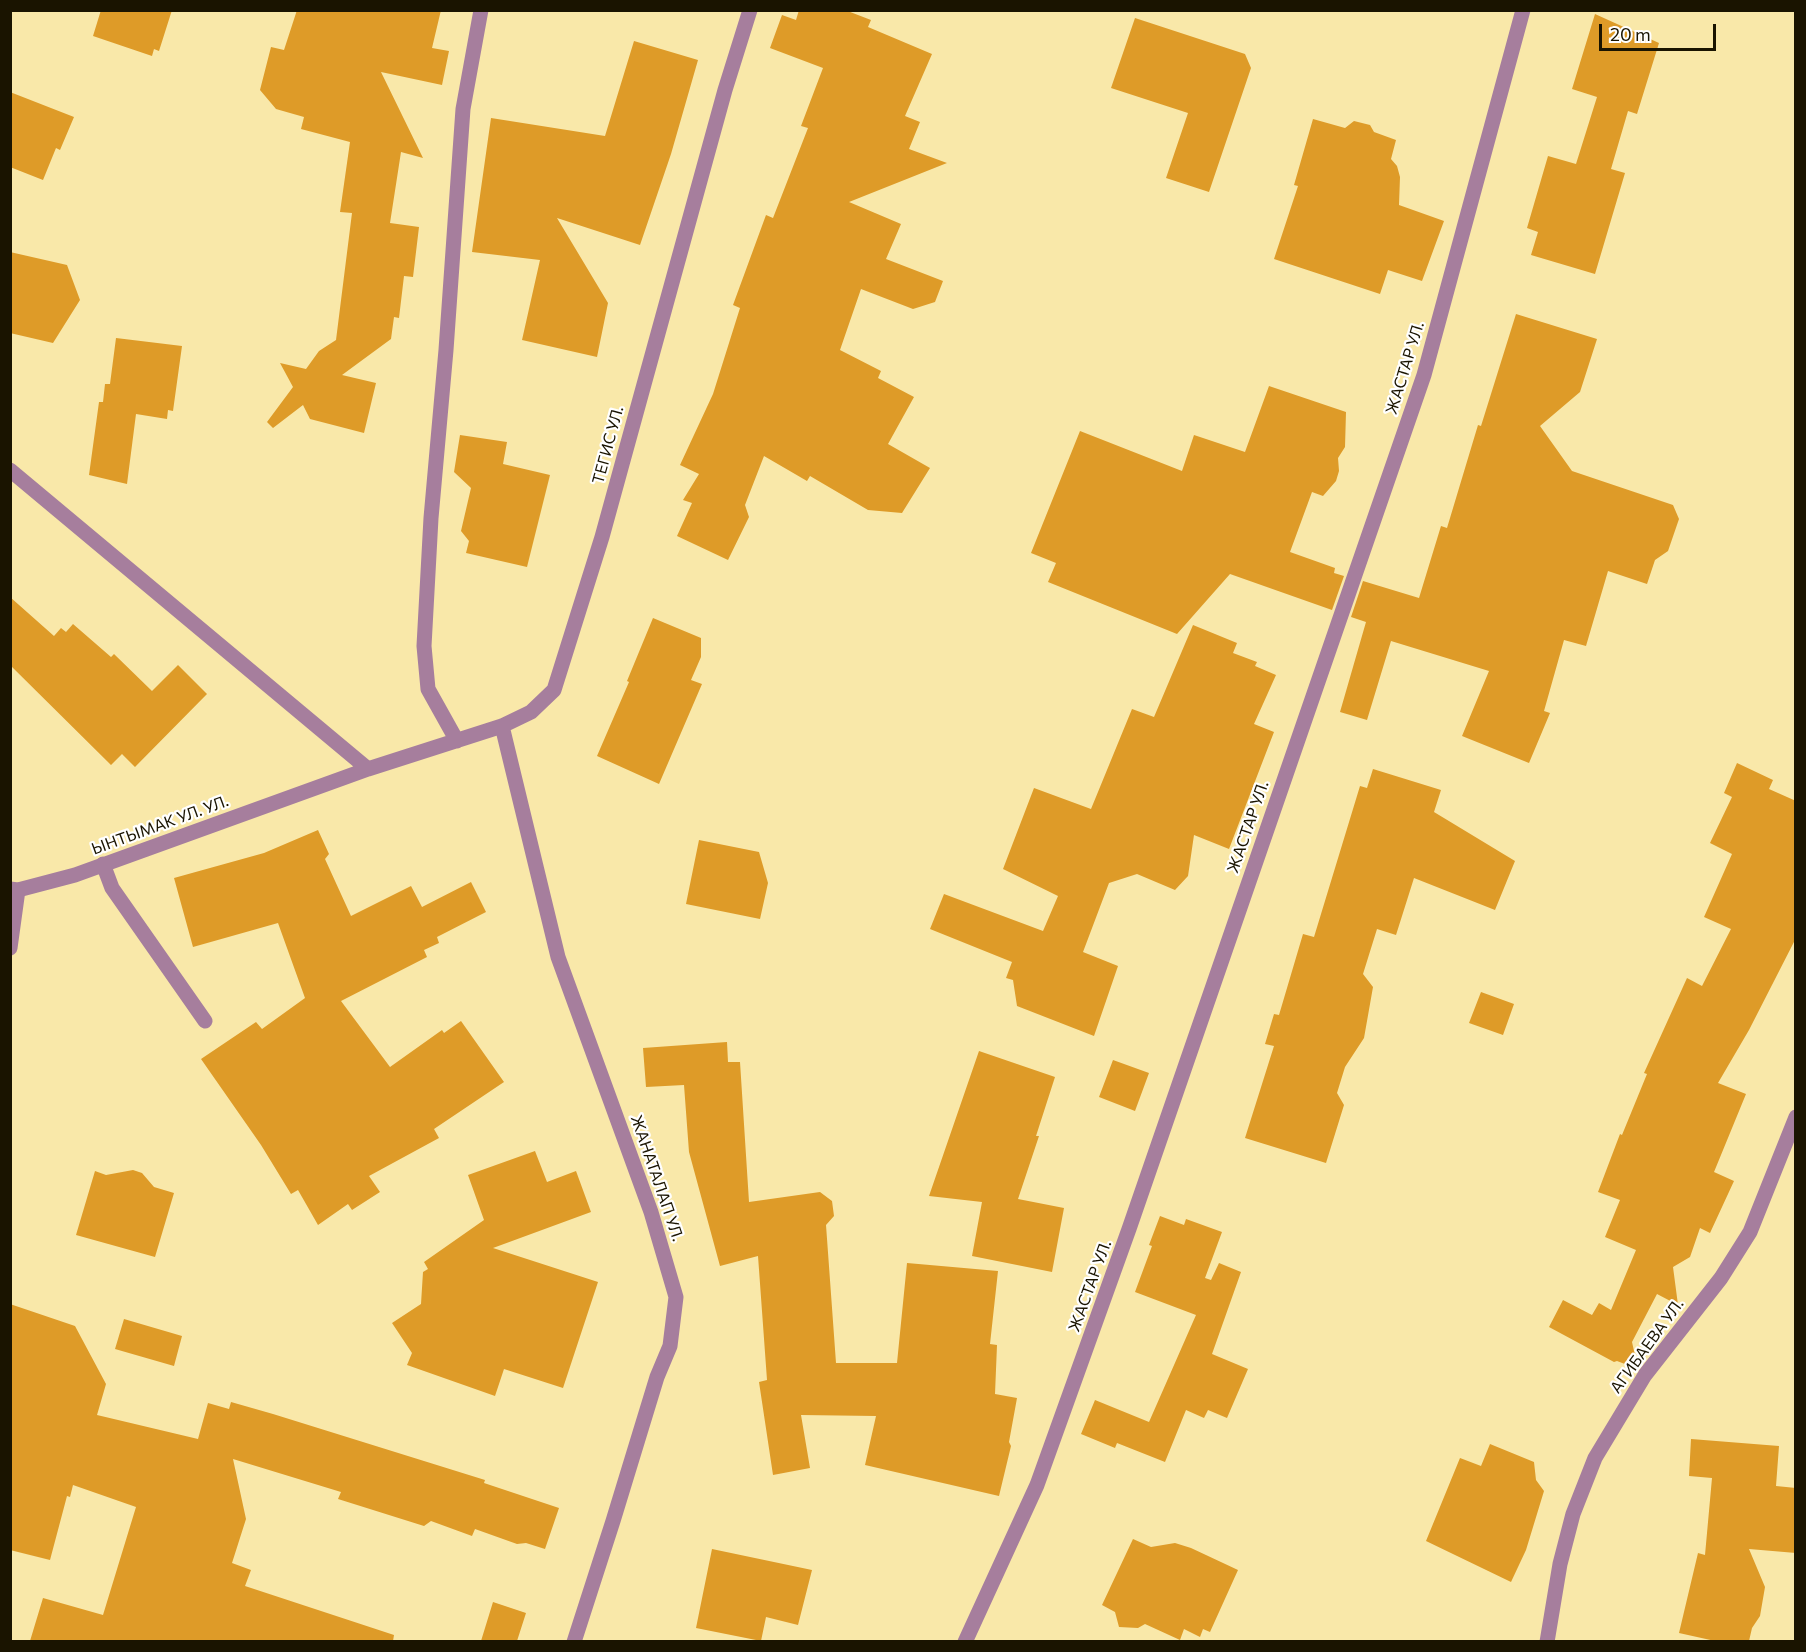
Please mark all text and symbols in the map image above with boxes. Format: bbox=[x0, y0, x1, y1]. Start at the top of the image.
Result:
scale bar bbox=[1602, 12, 1719, 50]
text: 20 m bbox=[1610, 23, 1651, 45]
street label: ЖАСТАР УЛ. bbox=[1382, 319, 1428, 417]
street label: ТЕГИС УЛ. bbox=[588, 404, 628, 486]
street label: ЖАСТАР УЛ. bbox=[1223, 778, 1273, 876]
street label: ЫНТЫМАК УЛ. УЛ. bbox=[89, 791, 231, 859]
street label: ЖАНАТАЛАП УЛ. bbox=[626, 1112, 688, 1244]
street label: ЖАСТАР УЛ. bbox=[1065, 1238, 1115, 1334]
street label: АГИБАЕВА УЛ. bbox=[1606, 1295, 1688, 1397]

